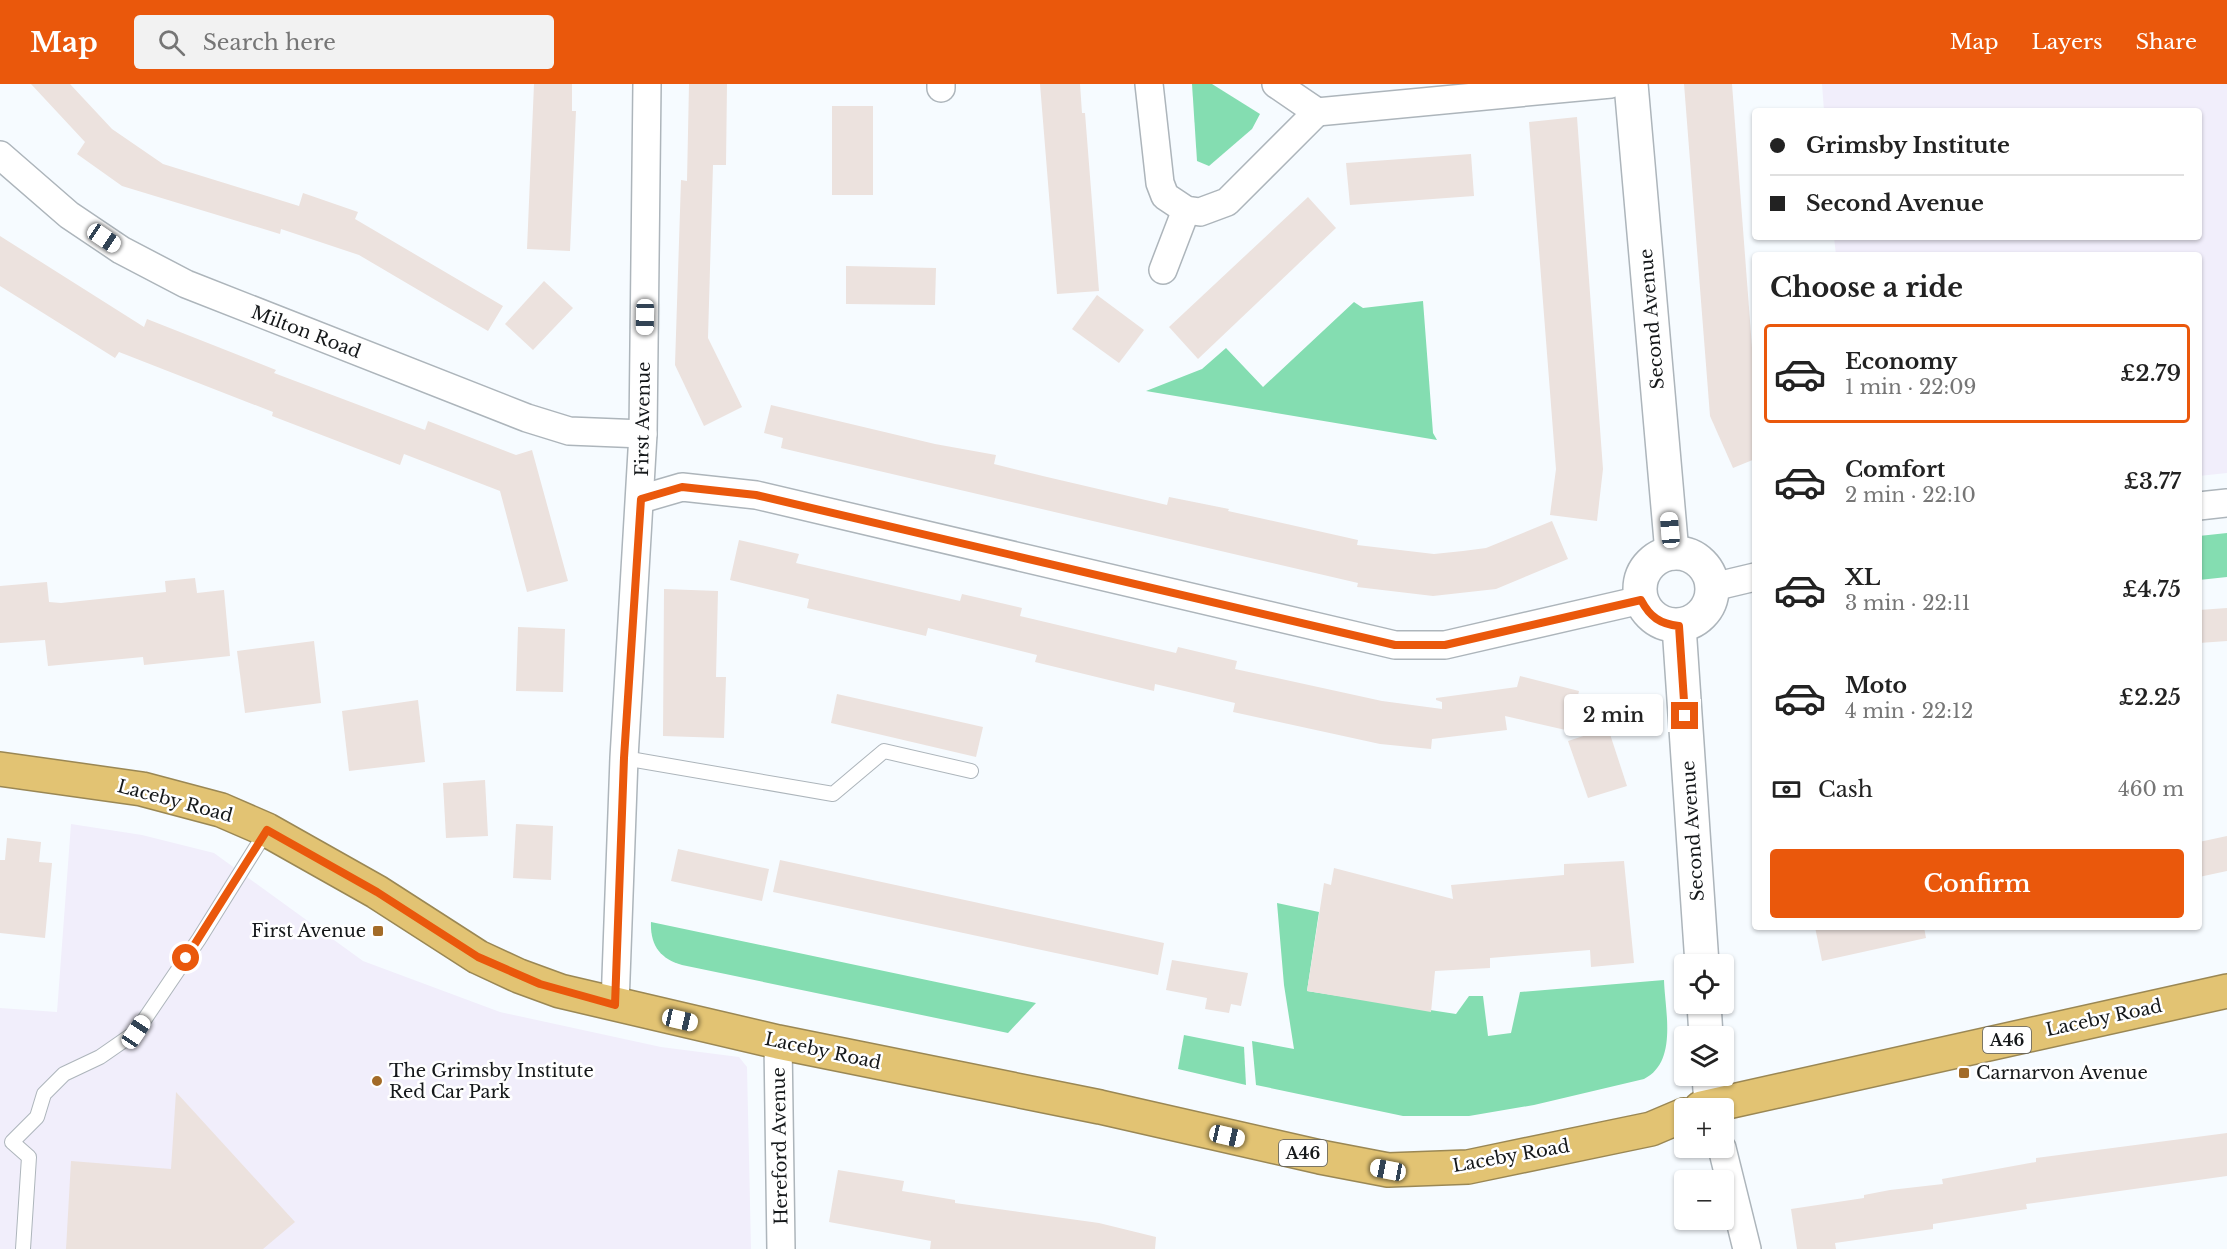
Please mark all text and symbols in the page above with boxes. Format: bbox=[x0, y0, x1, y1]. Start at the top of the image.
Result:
search box bbox=[134, 15, 554, 69]
text: Map bbox=[30, 25, 98, 60]
icon: search bbox=[155, 26, 188, 59]
text: Search here bbox=[203, 29, 336, 56]
text: Map bbox=[1950, 29, 1999, 55]
text: Layers bbox=[2032, 29, 2103, 55]
text: Share bbox=[2136, 29, 2197, 55]
text: Grimsby Institute bbox=[1806, 132, 2010, 159]
text: Second Avenue bbox=[1806, 190, 1984, 217]
car bbox=[84, 220, 124, 256]
street label: Second Avenue bbox=[1635, 248, 1669, 390]
text: Choose a ride bbox=[1770, 271, 1963, 304]
car bbox=[636, 299, 654, 335]
street label: Milton Road bbox=[248, 301, 364, 363]
icon: car bbox=[1773, 347, 1827, 401]
text: Economy bbox=[1845, 348, 1957, 375]
text: £2.79 bbox=[2120, 360, 2181, 387]
street label: First Avenue bbox=[631, 361, 655, 477]
text: 1 min · 22:09 bbox=[1845, 375, 1976, 399]
icon: car bbox=[1773, 455, 1827, 509]
text: Comfort bbox=[1845, 456, 1945, 483]
text: £3.77 bbox=[2124, 468, 2181, 495]
text: 2 min · 22:10 bbox=[1845, 483, 1976, 507]
car bbox=[1659, 511, 1681, 549]
icon: car bbox=[1773, 563, 1827, 617]
text: XL bbox=[1845, 564, 1880, 591]
text: £4.75 bbox=[2122, 576, 2181, 603]
text: 3 min · 22:11 bbox=[1845, 591, 1970, 615]
icon: car bbox=[1773, 671, 1827, 725]
text: Moto bbox=[1845, 672, 1907, 699]
text: £2.25 bbox=[2119, 684, 2181, 711]
callout: 2 min bbox=[1565, 695, 1664, 737]
text: 4 min · 22:12 bbox=[1845, 699, 1973, 723]
route end bbox=[1671, 702, 1698, 729]
text: 2 min bbox=[1583, 703, 1644, 727]
street label: Second Avenue bbox=[1677, 760, 1709, 902]
icon: cash bbox=[1770, 773, 1803, 806]
street label: Laceby Road bbox=[115, 775, 235, 827]
text: Cash bbox=[1818, 776, 1873, 803]
text: 460 m bbox=[2118, 777, 2184, 801]
button: Confirm bbox=[1770, 849, 2184, 918]
place label: First Avenue bbox=[251, 920, 366, 942]
marker: First Avenue bbox=[371, 924, 385, 938]
route start bbox=[172, 944, 199, 971]
map controls bbox=[1674, 954, 1734, 1230]
button: locate bbox=[1674, 954, 1734, 1014]
street label: Laceby Road bbox=[2044, 995, 2164, 1041]
car bbox=[660, 1007, 700, 1033]
car bbox=[118, 1012, 154, 1052]
button: layers bbox=[1674, 1026, 1734, 1086]
road number: A46 bbox=[1983, 1027, 2031, 1053]
street label: Laceby Road bbox=[763, 1028, 883, 1074]
place label: The Grimsby Institute Red Car Park bbox=[389, 1060, 594, 1103]
place label: Carnarvon Avenue bbox=[1976, 1062, 2148, 1084]
marker: Carnarvon Avenue bbox=[1957, 1066, 1971, 1080]
street label: Hereford Avenue bbox=[768, 1067, 792, 1225]
marker: The Grimsby Institute Red Car Park bbox=[370, 1074, 384, 1088]
button: + bbox=[1674, 1098, 1734, 1158]
car bbox=[1207, 1123, 1247, 1149]
street label: Laceby Road bbox=[1451, 1135, 1571, 1177]
road number: A46 bbox=[1279, 1140, 1327, 1166]
car bbox=[1369, 1158, 1407, 1182]
button: − bbox=[1674, 1170, 1734, 1230]

